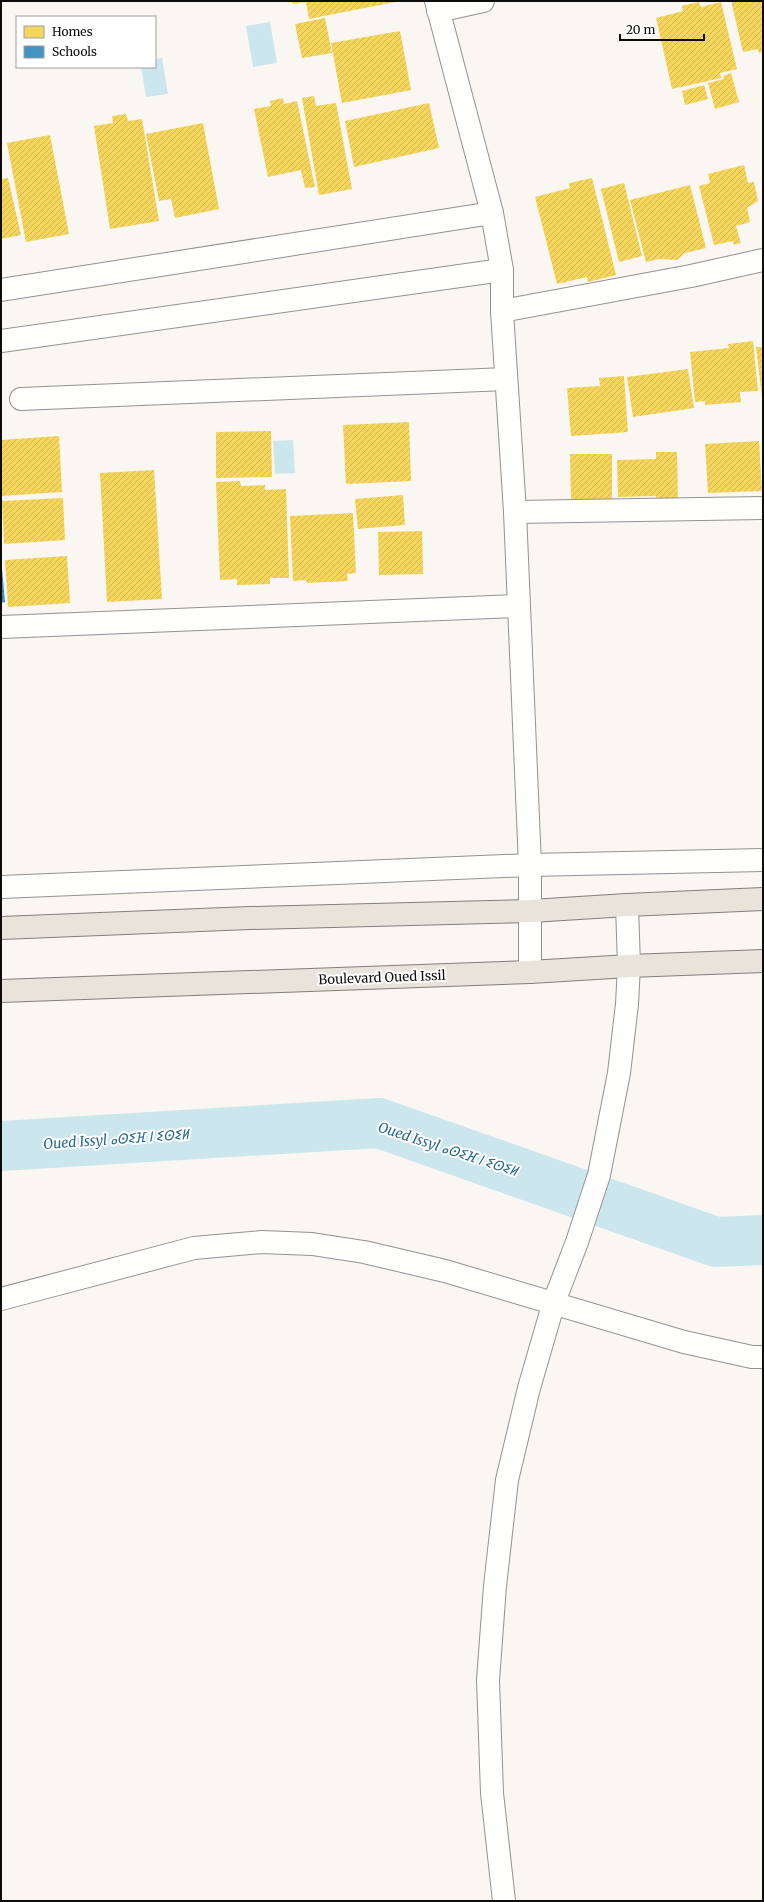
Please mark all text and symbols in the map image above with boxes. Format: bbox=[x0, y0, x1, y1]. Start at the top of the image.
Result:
legend bbox=[16, 16, 156, 68]
scale bar bbox=[620, 16, 704, 42]
text: 20 m bbox=[626, 22, 655, 37]
text: Homes bbox=[52, 24, 93, 39]
text: Schools bbox=[52, 44, 97, 59]
street label: Boulevard Oued Issil bbox=[318, 967, 446, 988]
water label: Oued Issyl ⴰⵙⵉⴼ ⵏ ⵉⵙⵉⵍ bbox=[376, 1118, 522, 1181]
water label: Oued Issyl ⴰⵙⵉⴼ ⵏ ⵉⵙⵉⵍ bbox=[43, 1125, 192, 1153]

